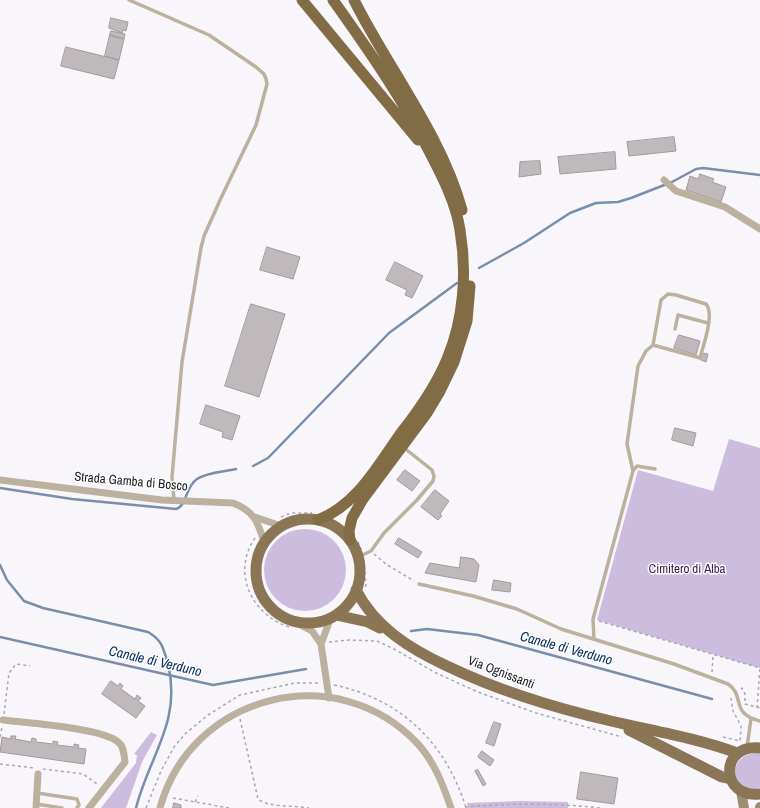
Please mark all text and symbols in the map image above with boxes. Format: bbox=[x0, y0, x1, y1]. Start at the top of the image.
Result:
street label: Strada Gamba di Bosco bbox=[74, 469, 188, 495]
park label: Cimitero di Alba bbox=[648, 562, 726, 578]
water label: Canale di Verduno bbox=[518, 629, 614, 669]
water label: Canale di Verduno bbox=[107, 643, 203, 681]
street label: Via Ognissanti bbox=[465, 653, 537, 693]

